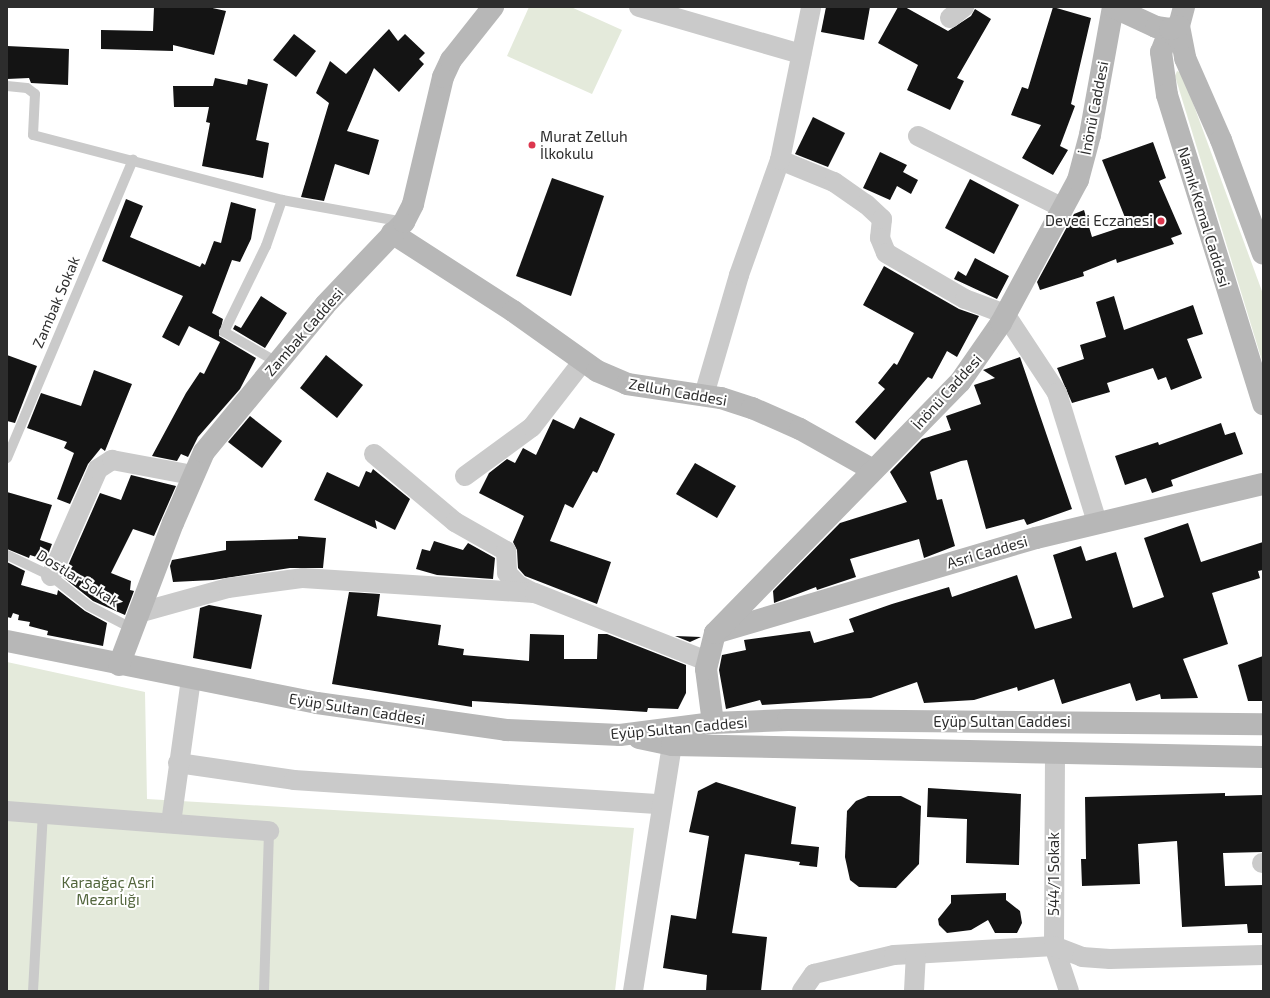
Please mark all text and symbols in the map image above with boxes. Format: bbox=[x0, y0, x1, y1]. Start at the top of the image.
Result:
street label: İnönü Caddesi bbox=[1076, 60, 1112, 156]
place label: Murat Zelluh İlkokulu bbox=[540, 127, 628, 162]
marker: Murat Zelluh İlkokulu bbox=[527, 140, 537, 150]
street label: Namık Kemal Caddesi bbox=[1174, 145, 1234, 289]
place label: Deveci Eczanesi bbox=[1045, 212, 1153, 230]
marker: Deveci Eczanesi bbox=[1156, 216, 1166, 226]
street label: Zambak Sokak bbox=[29, 253, 83, 351]
street label: Zambak Caddesi bbox=[261, 284, 347, 380]
street label: İnönü Caddesi bbox=[908, 351, 986, 433]
street label: Zelluh Caddesi bbox=[627, 375, 729, 409]
street label: Asri Caddesi bbox=[944, 532, 1030, 572]
street label: Dostlar Sokak bbox=[33, 545, 123, 611]
street label: Eyüp Sultan Caddesi bbox=[288, 689, 426, 729]
street label: Eyüp Sultan Caddesi bbox=[610, 713, 748, 743]
street label: Eyüp Sultan Caddesi bbox=[933, 713, 1071, 731]
street label: 544/1 Sokak bbox=[1045, 832, 1063, 916]
park label: Karaağaç Asri Mezarlığı bbox=[61, 873, 155, 908]

